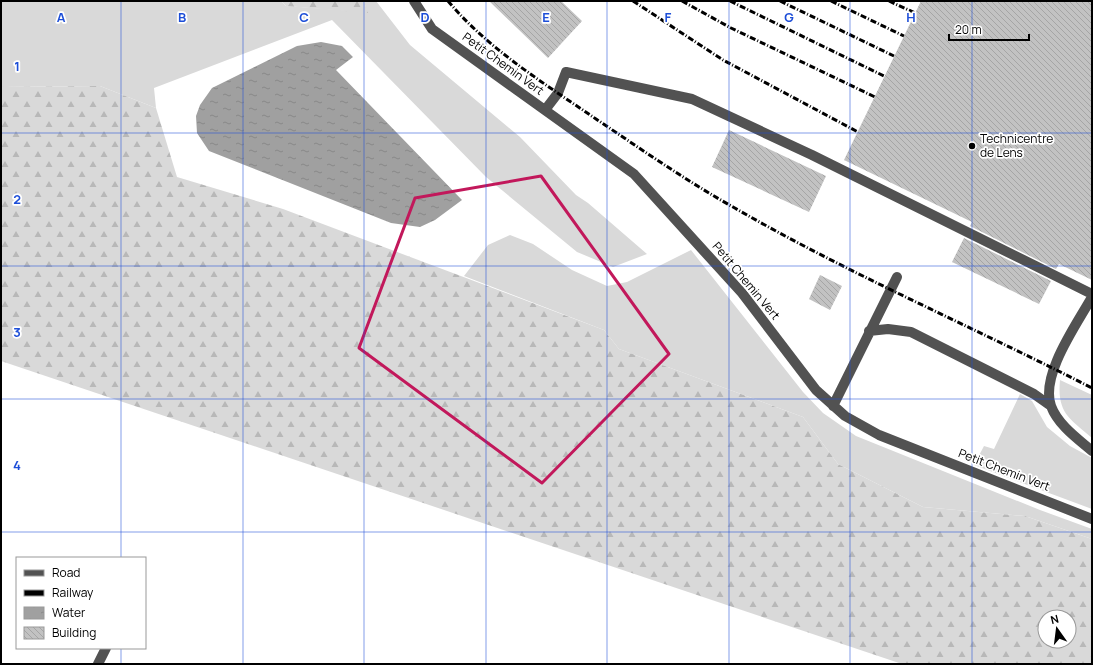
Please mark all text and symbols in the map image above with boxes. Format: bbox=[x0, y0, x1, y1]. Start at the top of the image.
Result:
text: A bbox=[57, 8, 66, 26]
text: B bbox=[178, 8, 186, 26]
text: C bbox=[299, 8, 309, 26]
text: D bbox=[420, 8, 430, 26]
text: E bbox=[542, 8, 550, 26]
text: F bbox=[665, 8, 672, 26]
text: G bbox=[784, 8, 794, 26]
text: H bbox=[906, 8, 916, 26]
scale bar bbox=[949, 16, 1029, 42]
text: 20 m bbox=[955, 21, 982, 38]
street label: Petit Chemin Vert bbox=[459, 28, 548, 99]
text: 1 bbox=[14, 57, 20, 75]
place label: Technicentre de Lens bbox=[980, 130, 1053, 161]
marker: Technicentre de Lens bbox=[967, 141, 977, 151]
text: 2 bbox=[13, 190, 21, 208]
street label: Petit Chemin Vert bbox=[709, 238, 784, 323]
text: 3 bbox=[13, 323, 21, 341]
street label: Petit Chemin Vert bbox=[956, 444, 1053, 495]
text: 4 bbox=[13, 456, 21, 474]
legend bbox=[16, 557, 146, 649]
text: Road bbox=[52, 564, 80, 581]
text: Railway bbox=[52, 584, 94, 601]
text: Water bbox=[52, 604, 86, 621]
north arrow bbox=[1037, 609, 1077, 649]
text: N bbox=[1049, 611, 1060, 627]
text: Building bbox=[52, 624, 96, 641]

